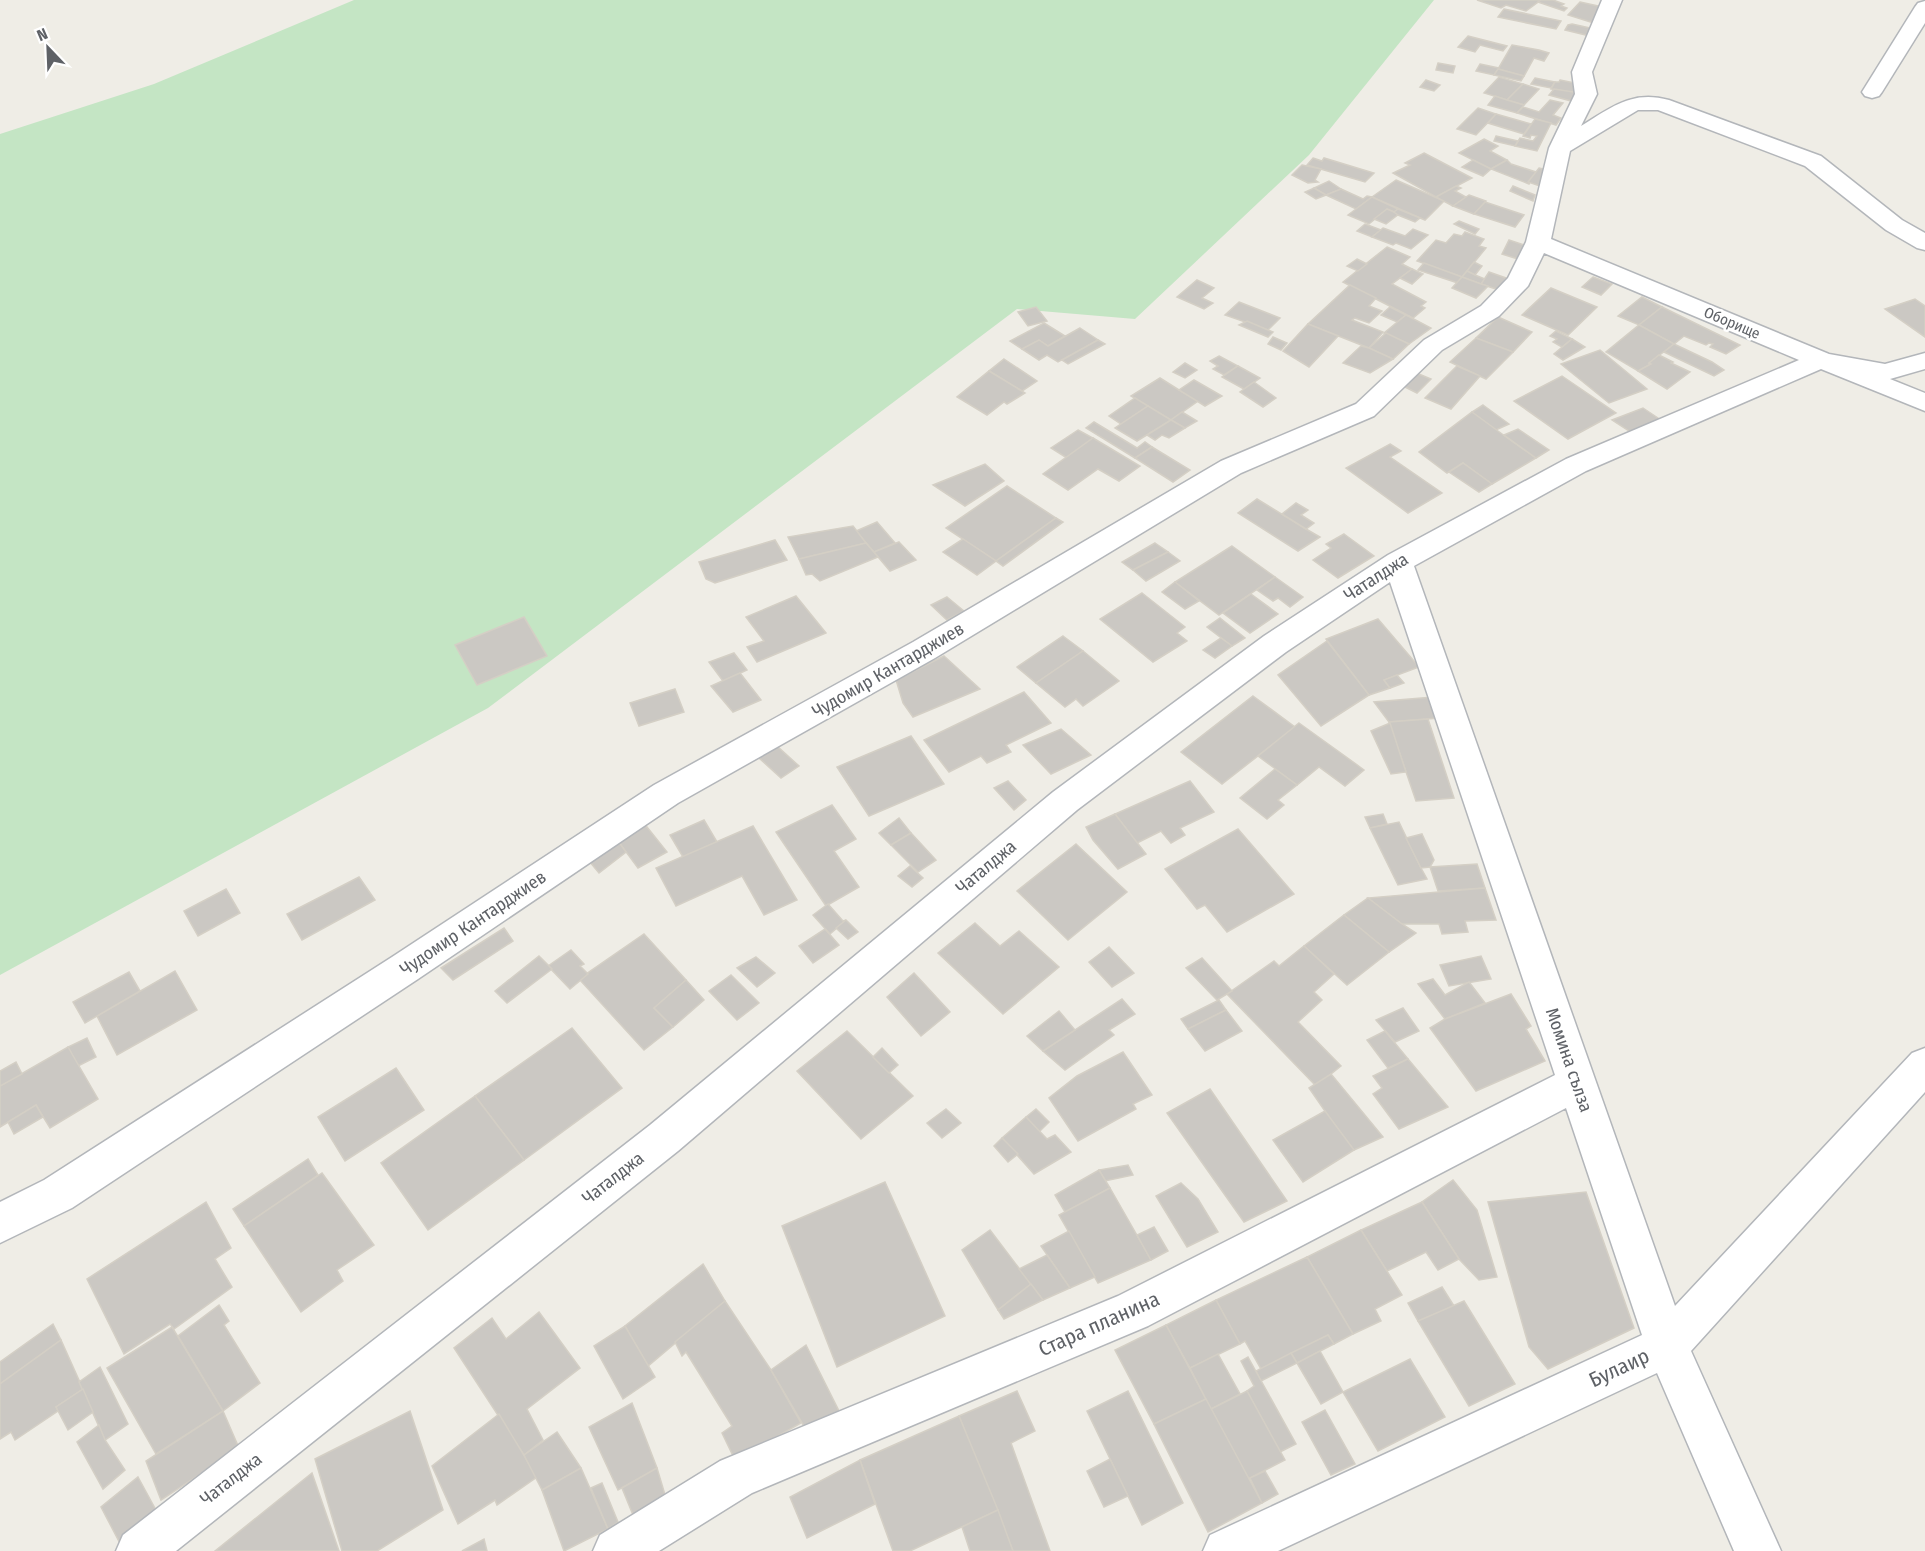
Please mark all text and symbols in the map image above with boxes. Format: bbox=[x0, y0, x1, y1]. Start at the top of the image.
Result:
north arrow bbox=[18, 18, 78, 78]
text: N bbox=[34, 24, 50, 45]
street label: Оборище bbox=[1701, 303, 1763, 343]
street label: Чаталджа bbox=[1340, 548, 1412, 606]
street label: Чудомир Кантарджиев bbox=[808, 618, 968, 722]
street label: Чаталджа bbox=[951, 835, 1021, 899]
street label: Чудомир Кантарджиев bbox=[396, 866, 550, 980]
street label: Момина сълза bbox=[1541, 1005, 1597, 1115]
street label: Чаталджа bbox=[578, 1147, 648, 1209]
street label: Стара планина bbox=[1034, 1286, 1164, 1362]
street label: Булаир bbox=[1585, 1343, 1653, 1393]
street label: Чаталджа bbox=[196, 1448, 266, 1510]

